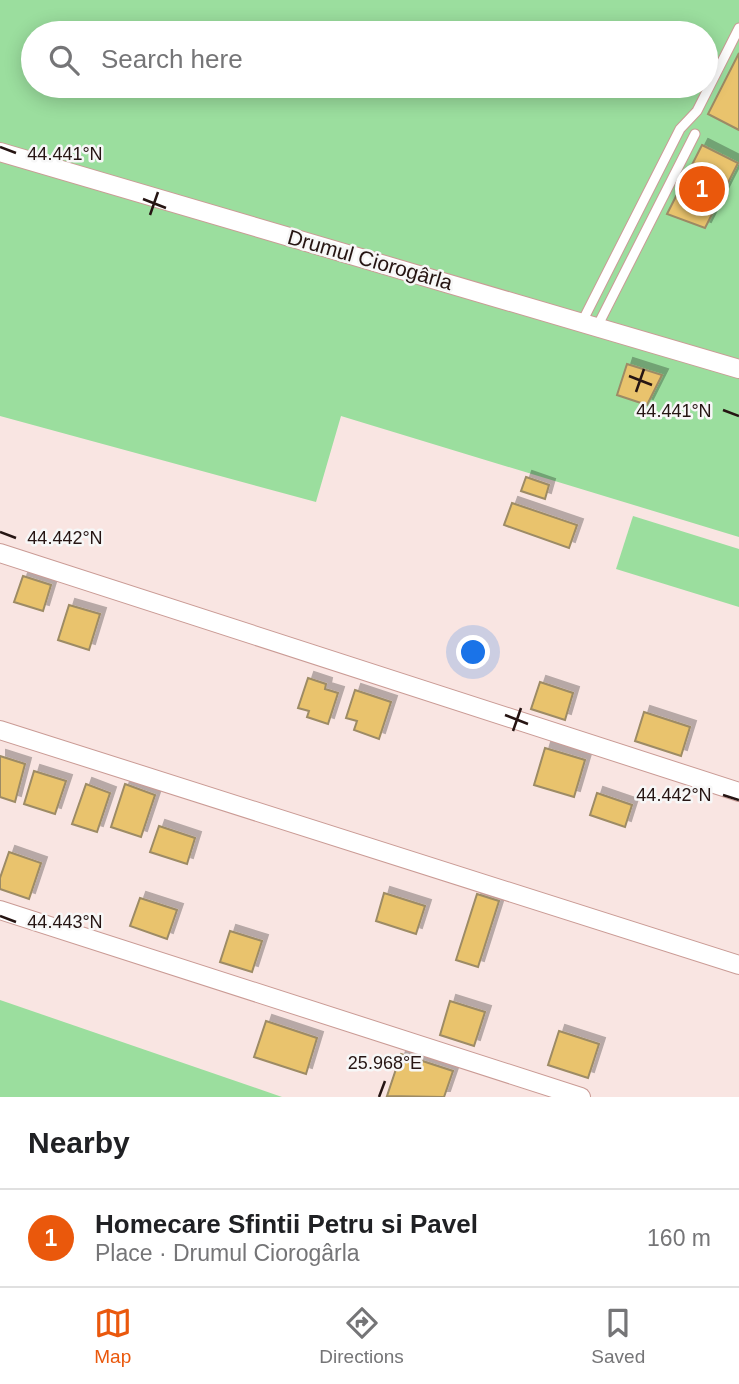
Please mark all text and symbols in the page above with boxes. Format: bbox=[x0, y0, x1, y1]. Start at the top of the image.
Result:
search box bbox=[21, 21, 718, 98]
icon: search bbox=[45, 41, 83, 79]
text: Search here bbox=[101, 44, 243, 74]
text: 44.441°N bbox=[27, 144, 103, 164]
pin: 1 bbox=[679, 163, 725, 215]
street label: Drumul Ciorogârla bbox=[285, 225, 456, 294]
text: 44.441°N bbox=[636, 401, 712, 421]
text: 44.442°N bbox=[27, 528, 103, 548]
your location bbox=[456, 635, 490, 669]
text: 44.442°N bbox=[636, 785, 712, 805]
text: 44.443°N bbox=[27, 912, 103, 932]
text: 25.968°E bbox=[348, 1053, 422, 1073]
text: Nearby bbox=[28, 1126, 130, 1159]
text: Homecare Sfintii Petru si Pavel bbox=[95, 1209, 478, 1239]
text: 1 bbox=[45, 1225, 57, 1251]
text: 160 m bbox=[647, 1225, 711, 1251]
text: Place · Drumul Ciorogârla bbox=[95, 1240, 360, 1266]
tab: Map bbox=[94, 1304, 132, 1368]
tab: Directions bbox=[319, 1304, 404, 1368]
tab: Saved bbox=[591, 1304, 645, 1368]

